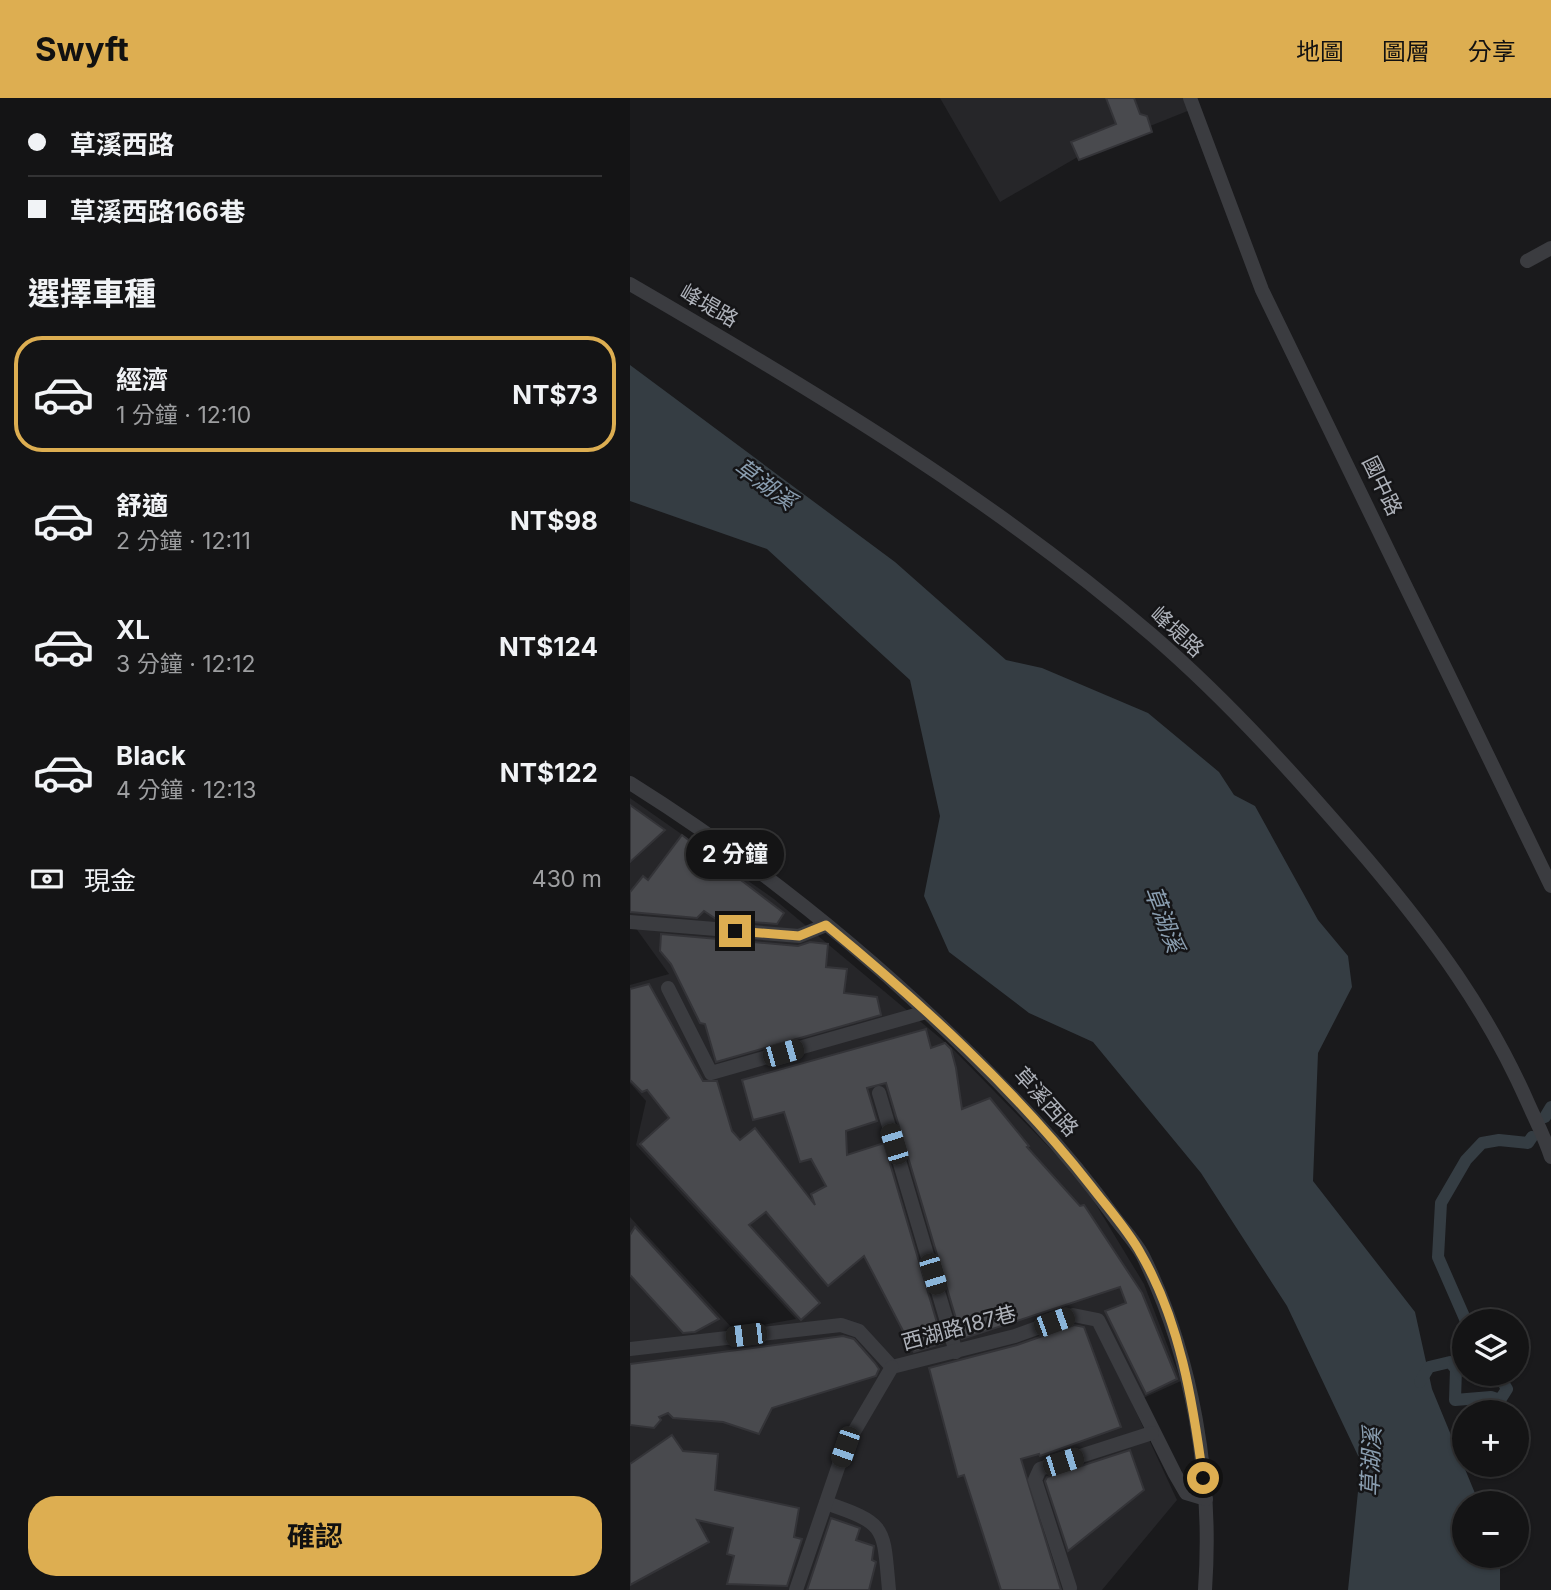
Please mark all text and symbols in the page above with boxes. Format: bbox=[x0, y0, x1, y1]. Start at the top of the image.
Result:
text: Swyft bbox=[35, 29, 129, 69]
text: 地圖 bbox=[1296, 37, 1344, 66]
text: 圖層 bbox=[1382, 37, 1430, 66]
text: 分享 bbox=[1468, 37, 1516, 66]
text: 草溪西路 bbox=[70, 129, 174, 160]
text: 草溪西路166巷 bbox=[70, 196, 245, 227]
text: 選擇車種 bbox=[28, 274, 156, 313]
street label: 峰堤路 bbox=[676, 279, 743, 332]
icon: car bbox=[32, 363, 95, 426]
text: 經濟 bbox=[116, 364, 168, 395]
text: NT$73 bbox=[512, 379, 598, 410]
text: 1 分鐘 · 12:10 bbox=[116, 401, 251, 429]
water label: 草湖溪 bbox=[729, 452, 804, 517]
street label: 國中路 bbox=[1357, 452, 1407, 520]
icon: car bbox=[32, 489, 95, 552]
text: 舒適 bbox=[116, 490, 168, 521]
text: NT$98 bbox=[510, 505, 598, 536]
text: 2 分鐘 · 12:11 bbox=[116, 527, 251, 555]
street label: 峰堤路 bbox=[1146, 601, 1209, 662]
text: XL bbox=[116, 614, 150, 645]
icon: car bbox=[32, 615, 95, 678]
text: NT$124 bbox=[499, 631, 598, 662]
text: 3 分鐘 · 12:12 bbox=[116, 650, 256, 678]
text: Black bbox=[116, 740, 186, 771]
icon: car bbox=[32, 741, 95, 804]
text: NT$122 bbox=[500, 757, 598, 788]
text: 4 分鐘 · 12:13 bbox=[116, 776, 256, 804]
callout: 2 分鐘 bbox=[686, 830, 784, 878]
text: 2 分鐘 bbox=[702, 840, 768, 868]
icon: cash bbox=[28, 860, 66, 898]
text: 現金 bbox=[84, 865, 136, 896]
text: 430 m bbox=[532, 865, 602, 893]
water label: 草湖溪 bbox=[1139, 882, 1191, 959]
route end bbox=[719, 915, 751, 947]
car bbox=[760, 1037, 807, 1069]
street label: 草溪西路 bbox=[1009, 1062, 1084, 1141]
car bbox=[878, 1121, 911, 1167]
car bbox=[917, 1251, 950, 1297]
street label: 西湖路187巷 bbox=[899, 1300, 1019, 1355]
car bbox=[1031, 1305, 1078, 1339]
map controls bbox=[1452, 1309, 1529, 1568]
button: layers bbox=[1452, 1309, 1529, 1386]
car bbox=[724, 1322, 769, 1348]
button: + bbox=[1452, 1400, 1529, 1477]
car bbox=[829, 1424, 862, 1470]
water label: 草湖溪 bbox=[1356, 1424, 1386, 1497]
car bbox=[1040, 1446, 1087, 1478]
route start bbox=[1187, 1462, 1219, 1494]
button: − bbox=[1452, 1491, 1529, 1568]
button: 確認 bbox=[28, 1496, 602, 1576]

